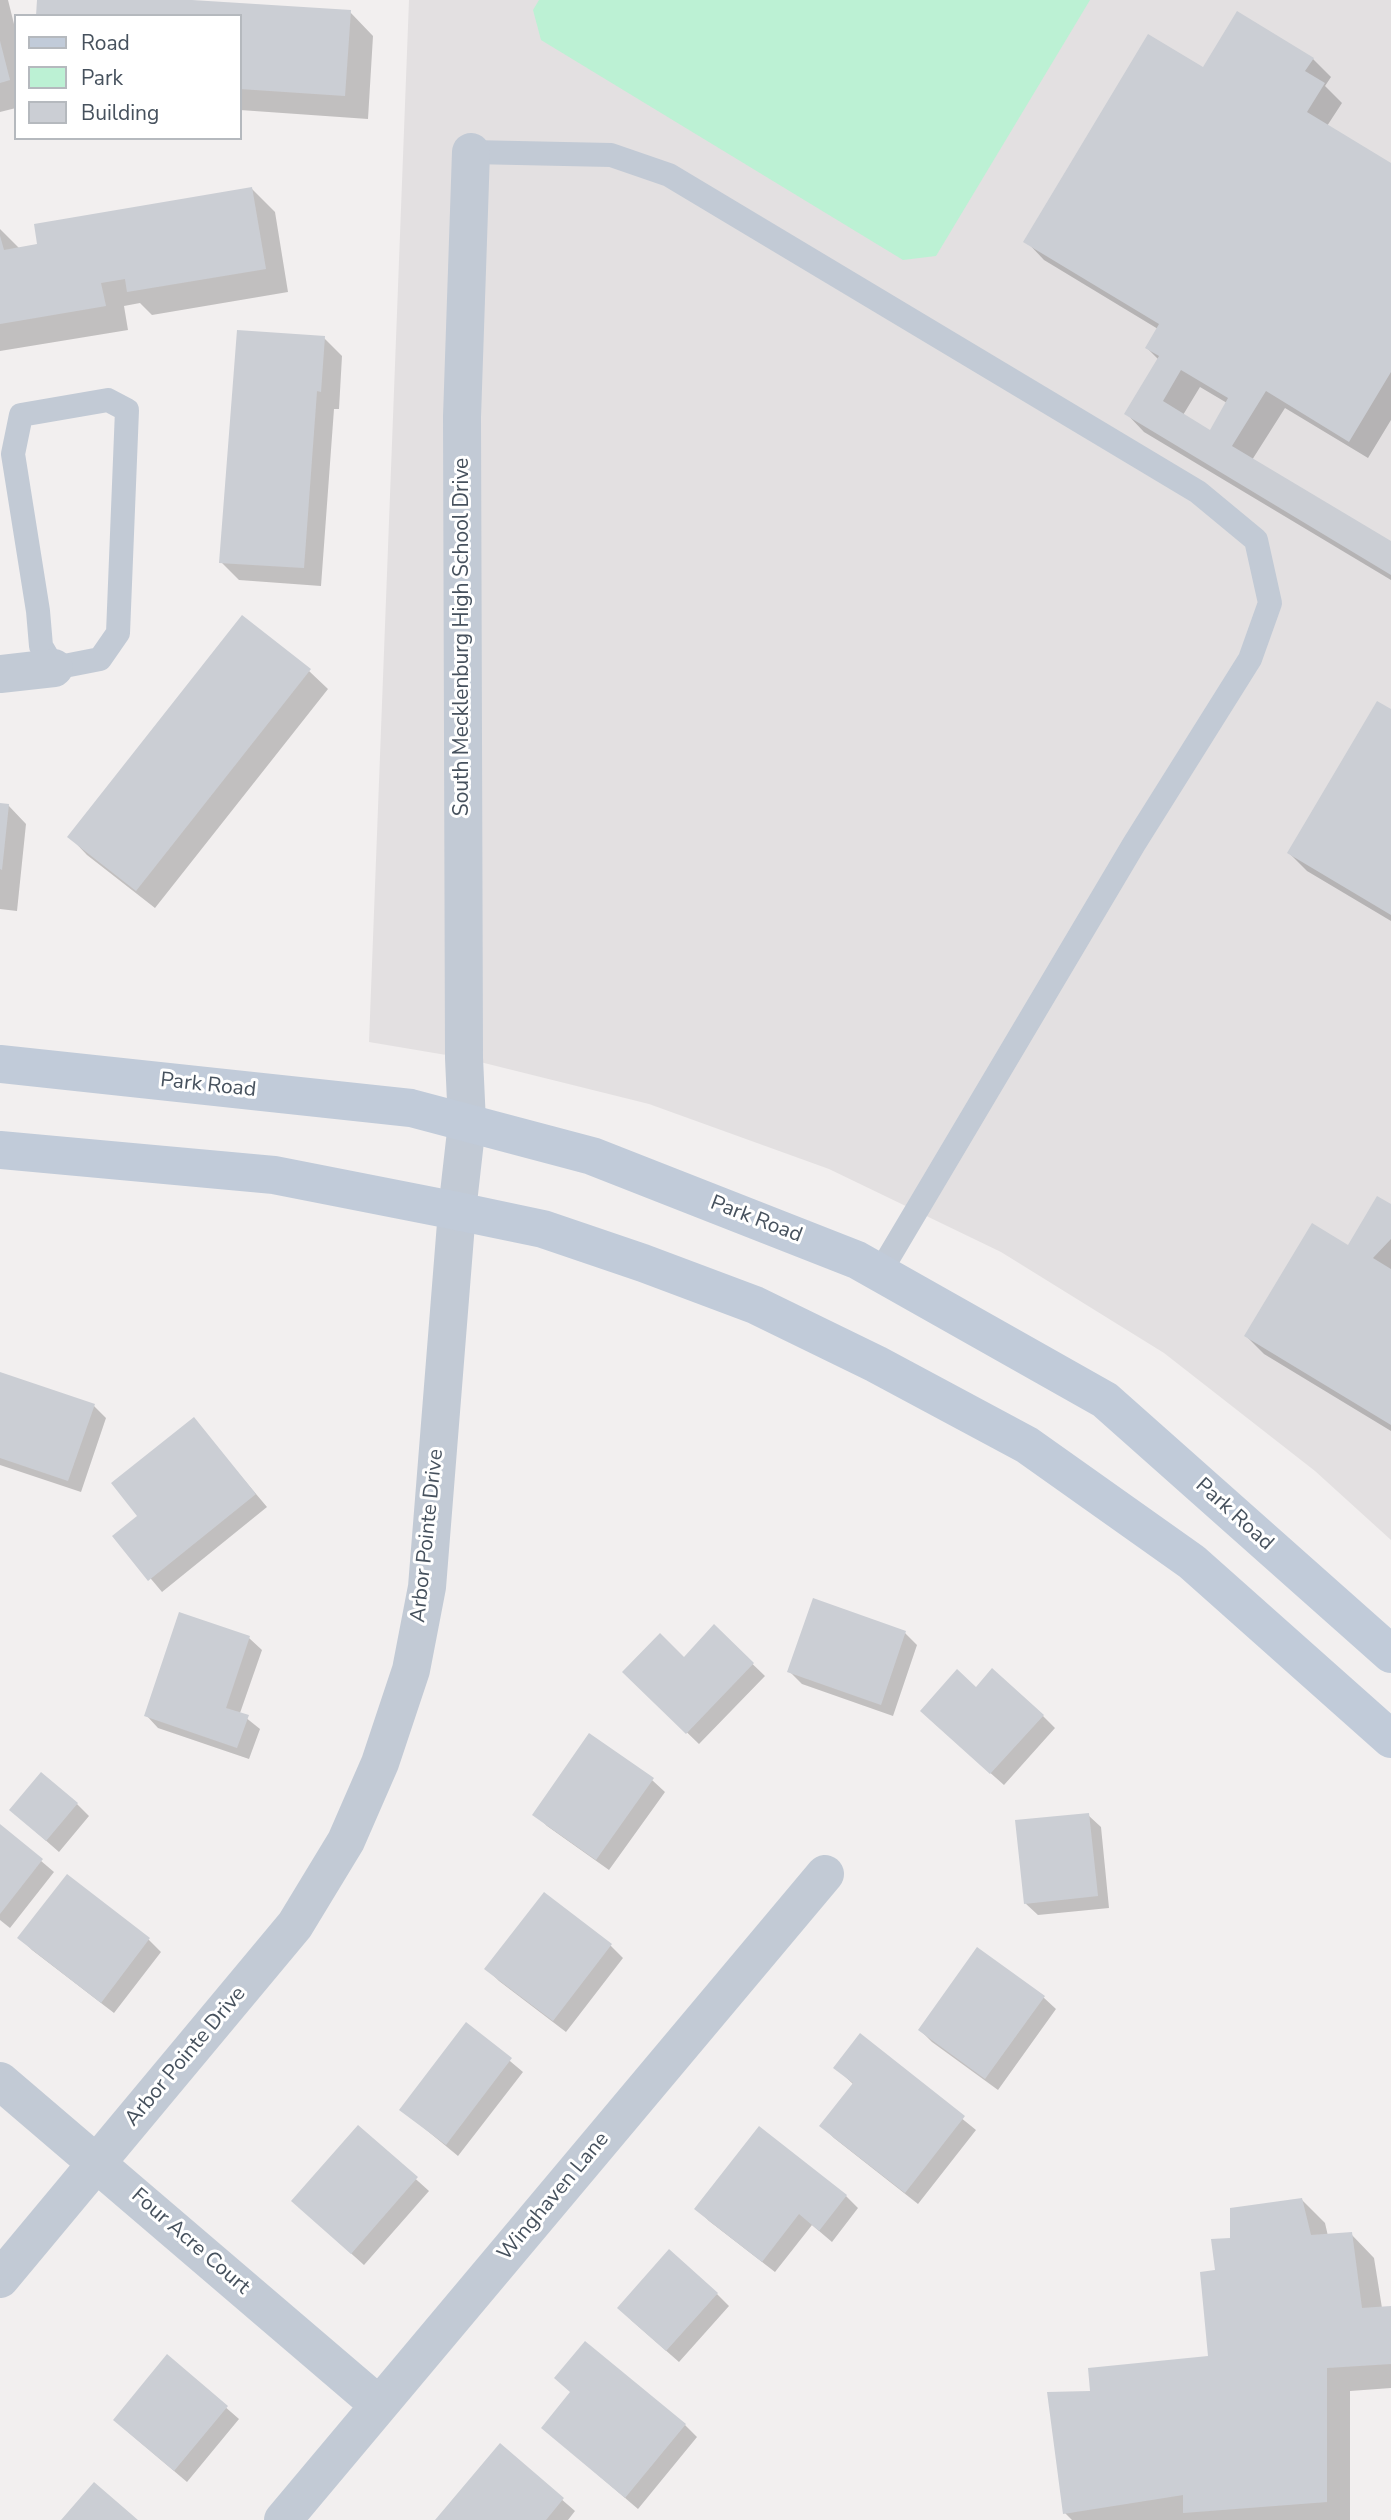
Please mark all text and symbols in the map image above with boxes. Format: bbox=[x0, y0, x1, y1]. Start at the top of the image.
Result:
legend bbox=[14, 14, 242, 140]
text: Road bbox=[81, 29, 130, 57]
text: Park bbox=[81, 64, 123, 92]
text: Building bbox=[81, 99, 159, 127]
street label: South Mecklenburg High School Drive bbox=[450, 458, 476, 816]
street label: Park Road bbox=[159, 1068, 257, 1104]
street label: Park Road bbox=[707, 1191, 805, 1249]
street label: Arbor Pointe Drive bbox=[406, 1448, 450, 1624]
street label: Park Road bbox=[1190, 1473, 1278, 1557]
street label: Arbor Pointe Drive bbox=[120, 1982, 252, 2132]
street label: Winghaven Lane bbox=[493, 2128, 615, 2266]
street label: Four Acre Court bbox=[126, 2184, 254, 2300]

